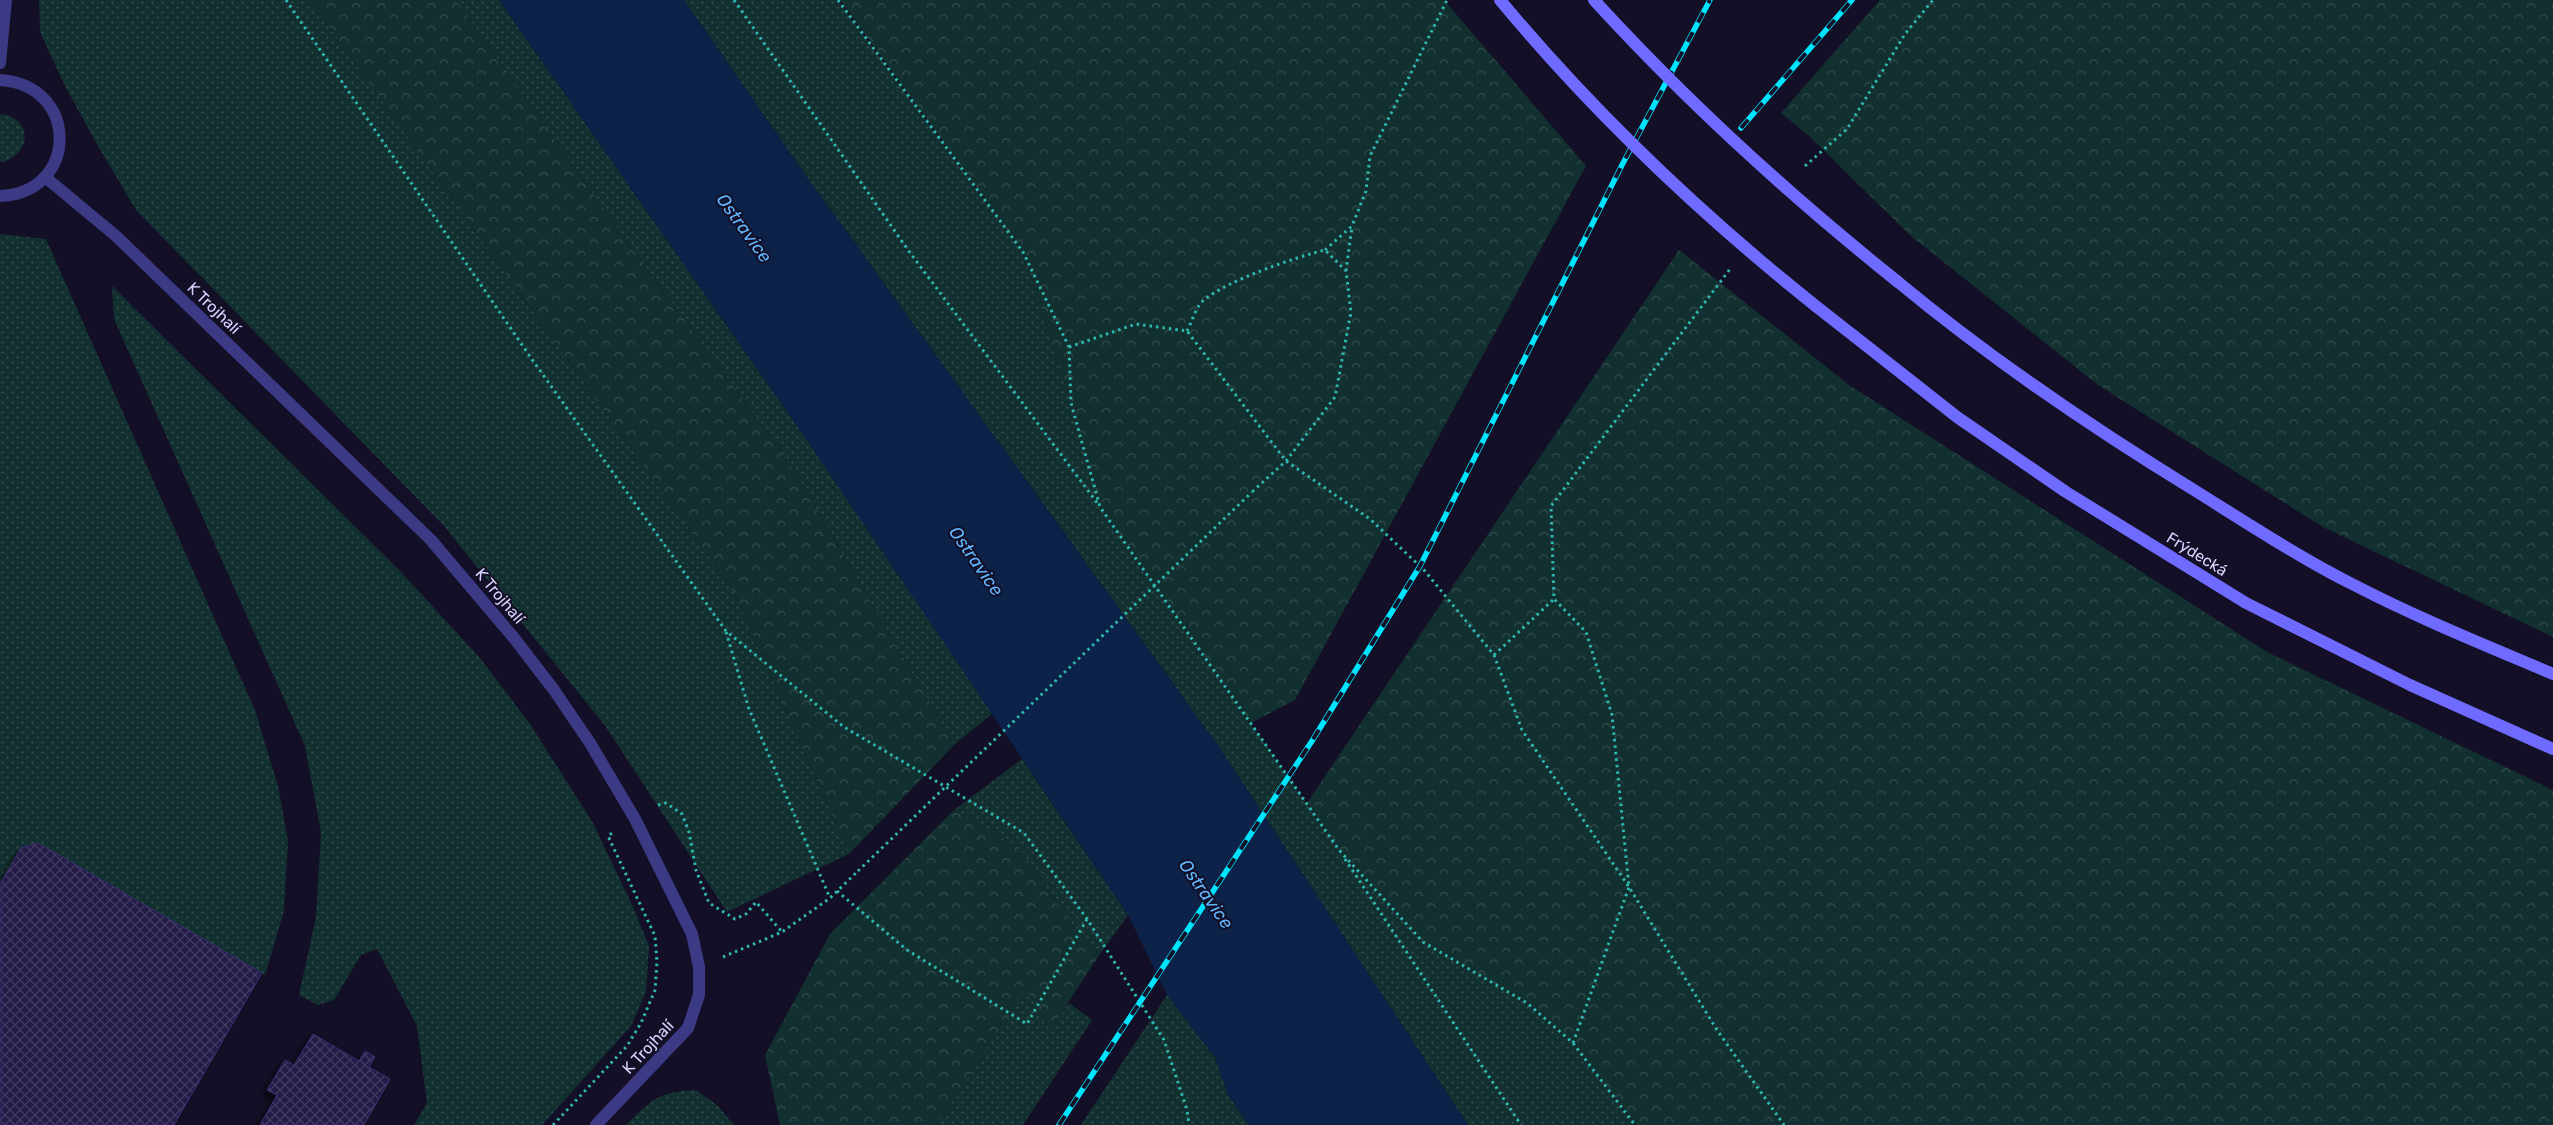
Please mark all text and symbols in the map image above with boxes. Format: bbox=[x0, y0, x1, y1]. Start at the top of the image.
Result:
water label: Ostravice bbox=[712, 189, 776, 267]
street label: K Trojhalí bbox=[183, 278, 245, 339]
water label: Ostravice bbox=[944, 522, 1008, 600]
street label: Frýdecká bbox=[2163, 528, 2231, 580]
street label: K Trojhalí bbox=[471, 564, 529, 628]
water label: Ostravice bbox=[1174, 855, 1238, 933]
street label: K Trojhalí bbox=[618, 1015, 678, 1078]

